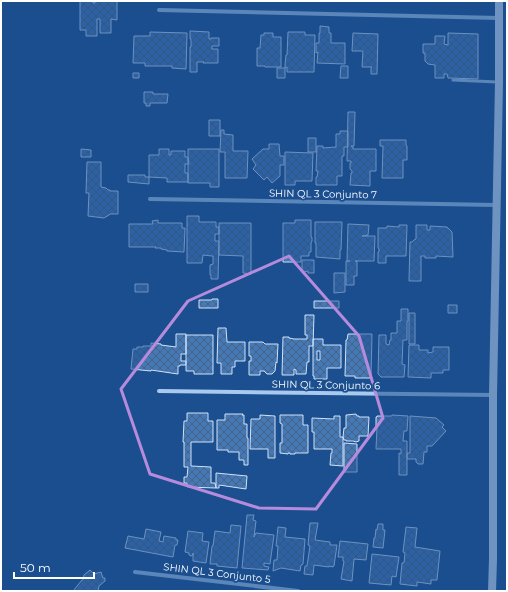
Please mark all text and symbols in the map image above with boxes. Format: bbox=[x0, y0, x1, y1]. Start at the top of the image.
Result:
street label: SHIN QL 3 Conjunto 7 bbox=[269, 187, 377, 201]
street label: SHIN QL 3 Conjunto 6 bbox=[272, 378, 380, 392]
scale bar bbox=[14, 554, 94, 580]
text: 50 m bbox=[20, 560, 51, 575]
street label: SHIN QL 3 Conjunto 5 bbox=[163, 560, 272, 586]

